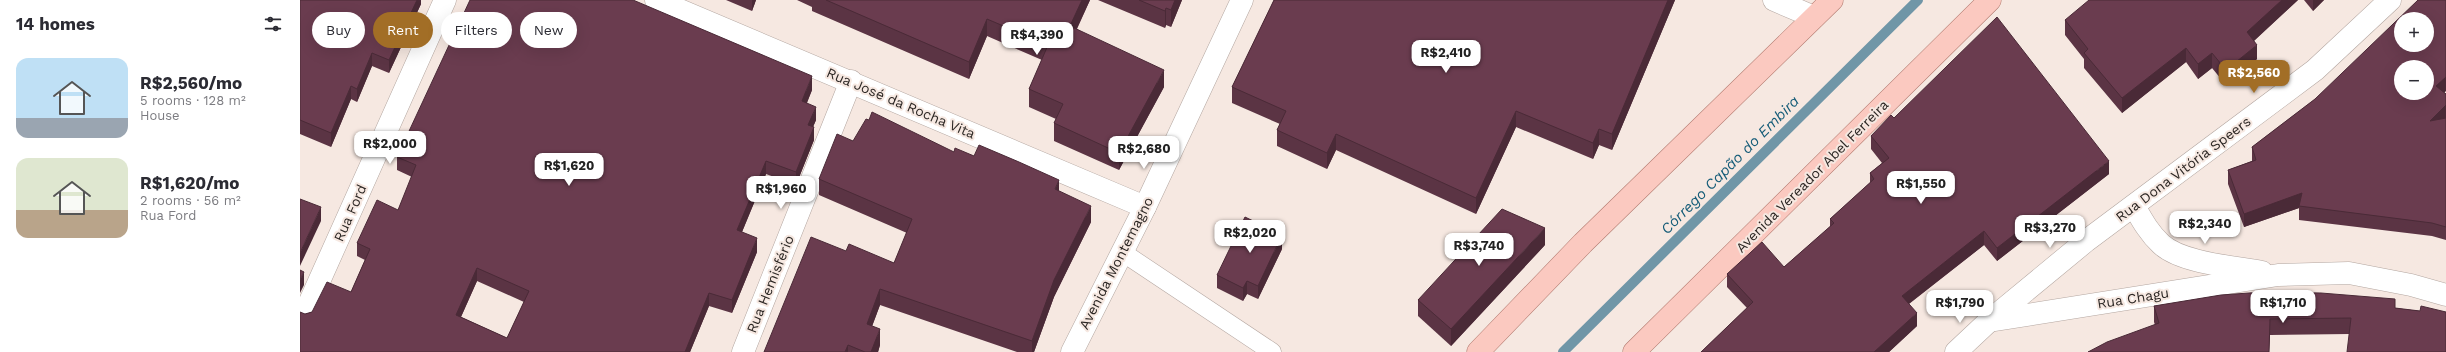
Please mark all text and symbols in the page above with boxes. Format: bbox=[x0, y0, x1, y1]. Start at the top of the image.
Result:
chip: Buy bbox=[312, 12, 365, 48]
chip: Rent bbox=[373, 12, 433, 48]
chip: Filters bbox=[441, 12, 512, 48]
chip: New bbox=[520, 12, 577, 48]
map controls bbox=[2394, 12, 2434, 100]
button: + bbox=[2394, 12, 2434, 52]
icon: filters bbox=[262, 13, 284, 35]
text: 14 homes bbox=[16, 14, 95, 34]
pin: R$4,390 bbox=[1000, 22, 1074, 56]
text: R$4,390 bbox=[1010, 27, 1064, 42]
pin: R$2,410 bbox=[1409, 40, 1483, 74]
text: R$2,410 bbox=[1421, 45, 1471, 60]
pin: R$2,560 bbox=[2217, 60, 2291, 94]
button: − bbox=[2394, 60, 2434, 100]
street label: Rua José da Rocha Vita bbox=[824, 64, 978, 142]
text: R$2,560 bbox=[2228, 65, 2280, 80]
text: R$2,560/mo bbox=[140, 73, 242, 93]
icon: home bbox=[48, 74, 96, 122]
water label: Córrego Capão do Embira bbox=[1657, 92, 1803, 238]
text: 5 rooms · 128 m² bbox=[140, 93, 246, 108]
street label: Avenida Vereador Abel Ferreira bbox=[1732, 96, 1892, 256]
text: House bbox=[140, 108, 180, 123]
street label: Rua Dona Vitória Speers bbox=[2112, 113, 2254, 225]
pin: R$2,000 bbox=[353, 131, 427, 165]
text: R$2,000 bbox=[363, 136, 417, 151]
pin: R$2,680 bbox=[1107, 136, 1181, 170]
text: R$2,680 bbox=[1117, 141, 1171, 156]
pin: R$1,620 bbox=[532, 153, 606, 187]
text: R$1,620 bbox=[544, 158, 594, 173]
pin: R$1,550 bbox=[1884, 171, 1958, 205]
text: R$1,620/mo bbox=[140, 173, 239, 193]
icon: home bbox=[48, 174, 96, 222]
pin: R$1,960 bbox=[744, 176, 818, 210]
text: R$1,550 bbox=[1896, 176, 1946, 191]
text: R$1,960 bbox=[755, 181, 807, 196]
street label: Rua Ford bbox=[330, 182, 370, 244]
text: 2 rooms · 56 m² bbox=[140, 193, 241, 208]
street label: Avenida Montemagno bbox=[1076, 194, 1156, 332]
text: Rua Ford bbox=[140, 208, 196, 223]
pin: R$2,340 bbox=[2168, 211, 2242, 245]
pin: R$3,270 bbox=[2013, 215, 2087, 249]
text: R$2,340 bbox=[2178, 216, 2232, 231]
pin: R$2,020 bbox=[1213, 220, 1287, 254]
text: R$3,270 bbox=[2024, 220, 2076, 235]
text: R$2,020 bbox=[1223, 225, 1277, 240]
street label: Rua Hemisfério bbox=[743, 233, 797, 335]
pin: R$3,740 bbox=[1442, 233, 1516, 267]
text: R$3,740 bbox=[1454, 238, 1504, 253]
street label: Rua Chagu bbox=[2096, 284, 2170, 312]
pin: R$1,790 bbox=[1923, 290, 1997, 324]
pin: R$1,710 bbox=[2246, 290, 2320, 324]
text: R$1,790 bbox=[1935, 295, 1985, 310]
text: R$1,710 bbox=[2259, 295, 2307, 310]

